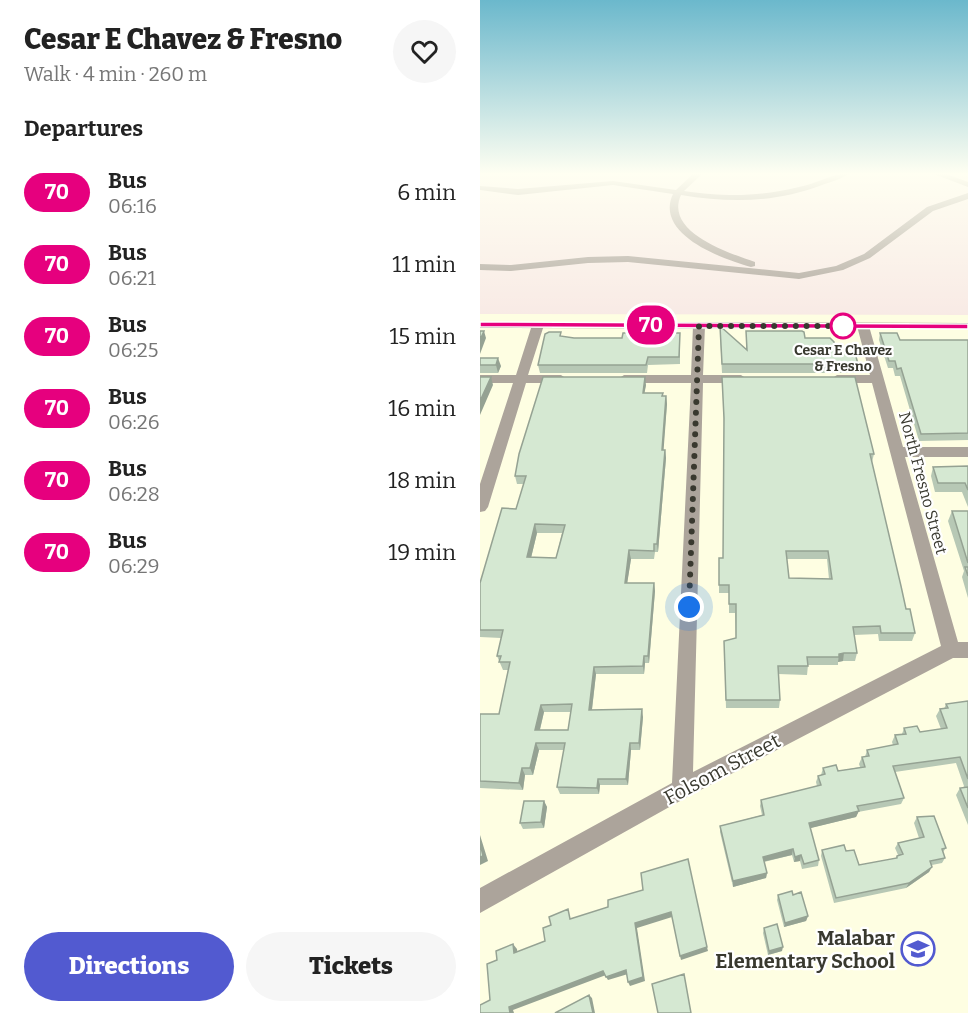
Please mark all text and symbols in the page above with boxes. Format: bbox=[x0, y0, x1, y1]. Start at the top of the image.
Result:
button: heart bbox=[393, 20, 456, 83]
text: Cesar E Chavez & Fresno bbox=[24, 23, 342, 56]
text: Walk · 4 min · 260 m bbox=[24, 62, 207, 86]
text: Departures bbox=[24, 115, 143, 142]
text: Bus bbox=[108, 167, 147, 194]
text: 70 bbox=[45, 179, 69, 205]
text: 6 min bbox=[397, 179, 456, 206]
text: 06:16 bbox=[108, 194, 157, 218]
text: Bus bbox=[108, 239, 147, 266]
text: 70 bbox=[45, 251, 69, 277]
text: 11 min bbox=[392, 251, 456, 278]
text: 06:21 bbox=[108, 266, 156, 290]
line badge: 70 bbox=[624, 306, 678, 344]
text: Bus bbox=[108, 311, 147, 338]
text: 70 bbox=[639, 312, 663, 338]
marker: Cesar E Chavez & Fresno bbox=[830, 313, 856, 339]
text: 70 bbox=[45, 323, 69, 349]
text: 15 min bbox=[389, 323, 456, 350]
text: 06:25 bbox=[108, 338, 158, 362]
place label: Cesar E Chavez & Fresno bbox=[794, 342, 892, 375]
text: Bus bbox=[108, 383, 147, 410]
text: 70 bbox=[45, 395, 69, 421]
text: 16 min bbox=[388, 395, 456, 422]
text: 06:26 bbox=[108, 410, 159, 434]
street label: North Fresno Street bbox=[895, 410, 951, 557]
text: Bus bbox=[108, 455, 147, 482]
text: 70 bbox=[45, 467, 69, 493]
text: 18 min bbox=[388, 467, 456, 494]
text: 06:28 bbox=[108, 482, 160, 506]
text: Bus bbox=[108, 527, 147, 554]
text: 70 bbox=[45, 539, 69, 565]
text: 19 min bbox=[388, 539, 456, 566]
text: 06:29 bbox=[108, 554, 159, 578]
your location bbox=[674, 592, 704, 622]
street label: Folsom Street bbox=[660, 728, 784, 810]
place label: Malabar Elementary School bbox=[715, 926, 896, 973]
school or university icon: Malabar Elementary School bbox=[900, 931, 936, 967]
button: Directions bbox=[24, 932, 234, 1001]
button: Tickets bbox=[246, 932, 456, 1001]

